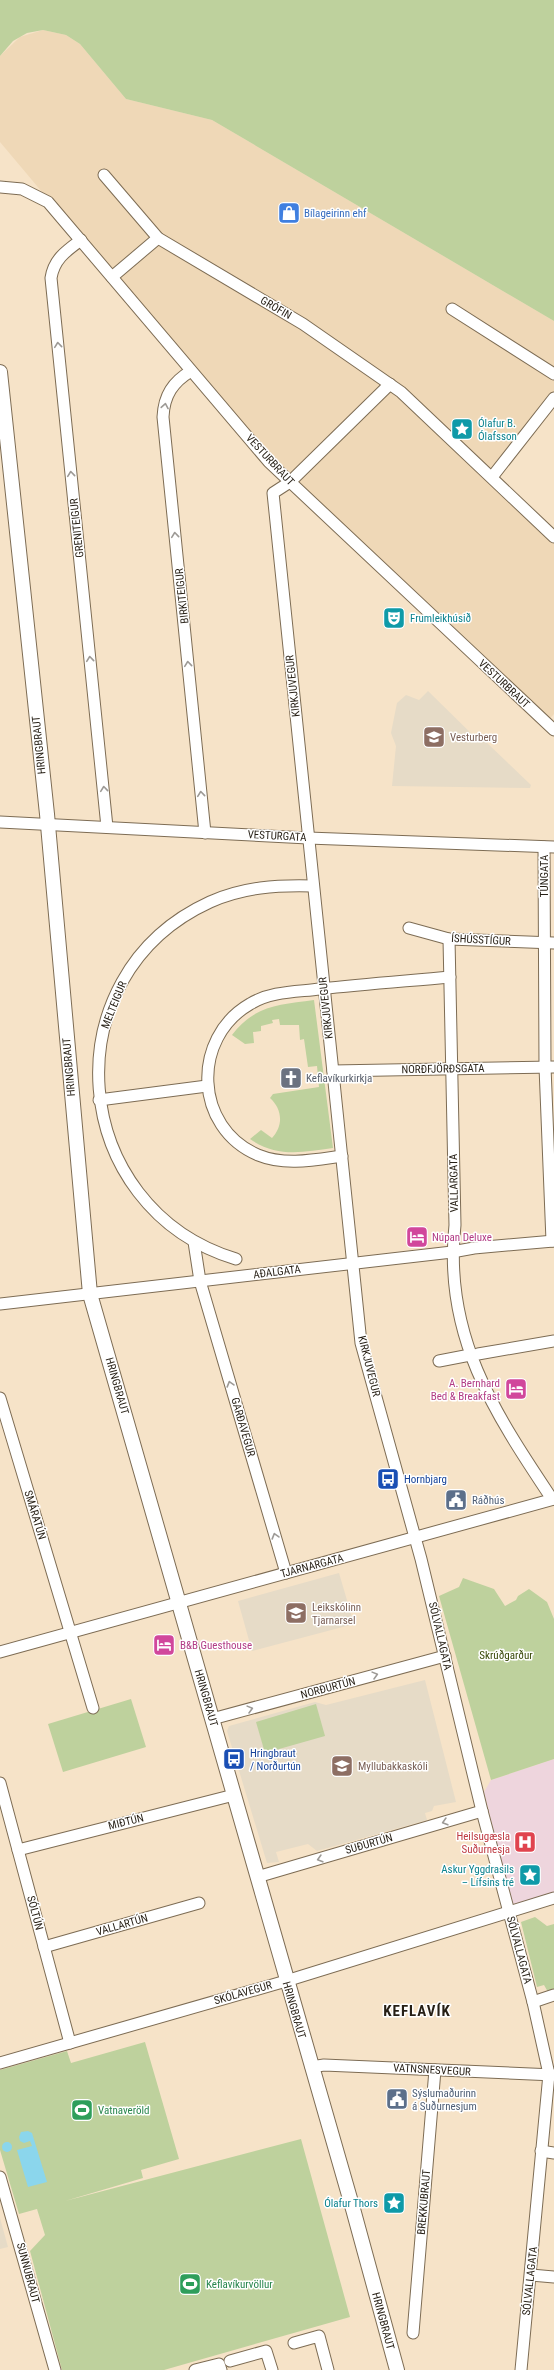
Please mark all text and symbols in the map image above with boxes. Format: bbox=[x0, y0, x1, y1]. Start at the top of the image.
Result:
shop icon: Bílageirinn ehf bbox=[276, 200, 302, 226]
place label: Bílageirinn ehf bbox=[304, 207, 367, 220]
street label: GRÓFIN bbox=[258, 294, 294, 322]
one-way arrow bbox=[54, 342, 63, 348]
one-way arrow bbox=[160, 403, 168, 409]
place icon: Ólafur B. Ólafsson bbox=[449, 416, 475, 442]
place label: Ólafur B. Ólafsson bbox=[478, 417, 517, 443]
street label: VESTURBRAUT bbox=[243, 432, 297, 488]
one-way arrow bbox=[67, 471, 76, 477]
street label: GRENITEIGUR bbox=[67, 497, 87, 558]
one-way arrow bbox=[171, 532, 180, 538]
street label: BIRKITEIGUR bbox=[173, 567, 191, 624]
theatre icon: Frumleikhúsið bbox=[381, 605, 407, 631]
place label: Frumleikhúsið bbox=[410, 612, 471, 625]
street label: KIRKJUVEGUR bbox=[283, 654, 303, 718]
one-way arrow bbox=[86, 656, 95, 662]
street label: VESTURBRAUT bbox=[476, 657, 532, 711]
one-way arrow bbox=[184, 661, 193, 667]
street label: HRINGBRAUT bbox=[29, 715, 49, 775]
school or university icon: Vesturberg bbox=[421, 724, 447, 750]
place label: Vesturberg bbox=[450, 731, 497, 744]
one-way arrow bbox=[99, 786, 108, 792]
one-way arrow bbox=[197, 791, 206, 797]
street label: VESTURGATA bbox=[247, 828, 307, 844]
street label: TÚNGATA bbox=[538, 854, 551, 897]
street label: ÍSHÚSSTÍGUR bbox=[451, 932, 511, 948]
street label: KIRKJUVEGUR bbox=[316, 976, 336, 1040]
street label: MELTEIGUR bbox=[99, 979, 129, 1031]
street label: HRINGBRAUT bbox=[60, 1037, 78, 1097]
street label: NORÐFJÖRÐSGATA bbox=[401, 1062, 485, 1076]
church icon: Keflavíkurkirkja bbox=[278, 1065, 304, 1091]
place label: Keflavíkurkirkja bbox=[306, 1072, 372, 1085]
street label: VALLARGATA bbox=[447, 1153, 461, 1212]
hotel icon: Núpan Deluxe bbox=[404, 1224, 430, 1250]
place label: Núpan Deluxe bbox=[432, 1231, 492, 1244]
street label: AÐALGATA bbox=[253, 1263, 302, 1281]
street label: KIRKJUVEGUR bbox=[355, 1334, 383, 1398]
street label: HRINGBRAUT bbox=[103, 1356, 131, 1416]
hotel icon: A. Bernhard Bed & Breakfast bbox=[503, 1376, 529, 1402]
place label: A. Bernhard Bed & Breakfast bbox=[431, 1377, 500, 1403]
one-way arrow bbox=[226, 1381, 235, 1388]
street label: GARÐAVEGUR bbox=[228, 1396, 258, 1458]
bus stop icon: Hornbjarg bbox=[375, 1466, 401, 1492]
place label: Hornbjarg bbox=[404, 1473, 447, 1486]
public building icon: Ráðhús bbox=[443, 1487, 469, 1513]
street label: SMÁRATÚN bbox=[21, 1489, 49, 1541]
place label: Ráðhús bbox=[472, 1494, 504, 1507]
one-way arrow bbox=[271, 1532, 280, 1539]
street label: TJARNARGATA bbox=[279, 1551, 346, 1581]
school or university icon: Leikskólinn Tjarnarsel bbox=[283, 1600, 309, 1626]
place label: Leikskólinn Tjarnarsel bbox=[312, 1601, 361, 1627]
street label: SÓLVALLAGATA bbox=[426, 1601, 454, 1672]
hotel icon: B&B Guesthouse bbox=[151, 1632, 177, 1658]
place label: B&B Guesthouse bbox=[180, 1639, 252, 1652]
park label: Skrúðgarður bbox=[479, 1649, 533, 1662]
street label: HRINGBRAUT bbox=[192, 1668, 220, 1728]
one-way arrow bbox=[371, 1671, 378, 1680]
street label: NORÐURTÚN bbox=[299, 1674, 357, 1702]
one-way arrow bbox=[246, 1705, 253, 1714]
bus stop icon: Hringbraut / Norðurtún bbox=[221, 1746, 247, 1772]
place label: Hringbraut / Norðurtún bbox=[250, 1747, 301, 1773]
school or university icon: Myllubakkaskóli bbox=[329, 1753, 355, 1779]
place label: Myllubakkaskóli bbox=[358, 1760, 428, 1773]
street label: MIÐTÚN bbox=[107, 1811, 145, 1833]
one-way arrow bbox=[441, 1817, 448, 1826]
hospital icon: Heilsugæsla Suðurnesja bbox=[512, 1829, 538, 1855]
place label: Heilsugæsla Suðurnesja bbox=[456, 1830, 510, 1856]
street label: SUÐURTÚN bbox=[344, 1831, 394, 1857]
one-way arrow bbox=[317, 1854, 324, 1863]
place icon: Askur Yggdrasils – Lífsins tré bbox=[517, 1862, 543, 1888]
place label: Askur Yggdrasils – Lífsins tré bbox=[441, 1863, 514, 1889]
street label: SÓLTÚN bbox=[24, 1895, 46, 1931]
street label: VALLARTÚN bbox=[95, 1911, 149, 1939]
street label: SÓLVALLAGATA bbox=[504, 1915, 534, 1986]
street label: SKÓLAVEGUR bbox=[213, 1979, 274, 2007]
street label: HRINGBRAUT bbox=[280, 1980, 308, 2040]
district label: KEFLAVÍK bbox=[383, 2002, 451, 2020]
street label: VATNSNESVEGUR bbox=[393, 2061, 471, 2079]
public building icon: Sýslumaðurinn á Suðurnesjum bbox=[384, 2086, 410, 2112]
place label: Sýslumaðurinn á Suðurnesjum bbox=[412, 2087, 477, 2113]
sports icon: Vatnaveröld bbox=[69, 2097, 95, 2123]
place label: Vatnaveröld bbox=[98, 2104, 150, 2117]
street label: BREKKUBRAUT bbox=[415, 2169, 433, 2235]
place icon: Ólafur Thors bbox=[381, 2190, 407, 2216]
place label: Ólafur Thors bbox=[324, 2197, 378, 2210]
street label: SUNNUBRAUT bbox=[14, 2242, 42, 2305]
street label: SÓLVALLAGATA bbox=[520, 2245, 540, 2316]
sports icon: Keflavíkurvöllur bbox=[177, 2271, 203, 2297]
place label: Keflavíkurvöllur bbox=[206, 2278, 273, 2291]
street label: HRINGBRAUT bbox=[369, 2291, 397, 2351]

